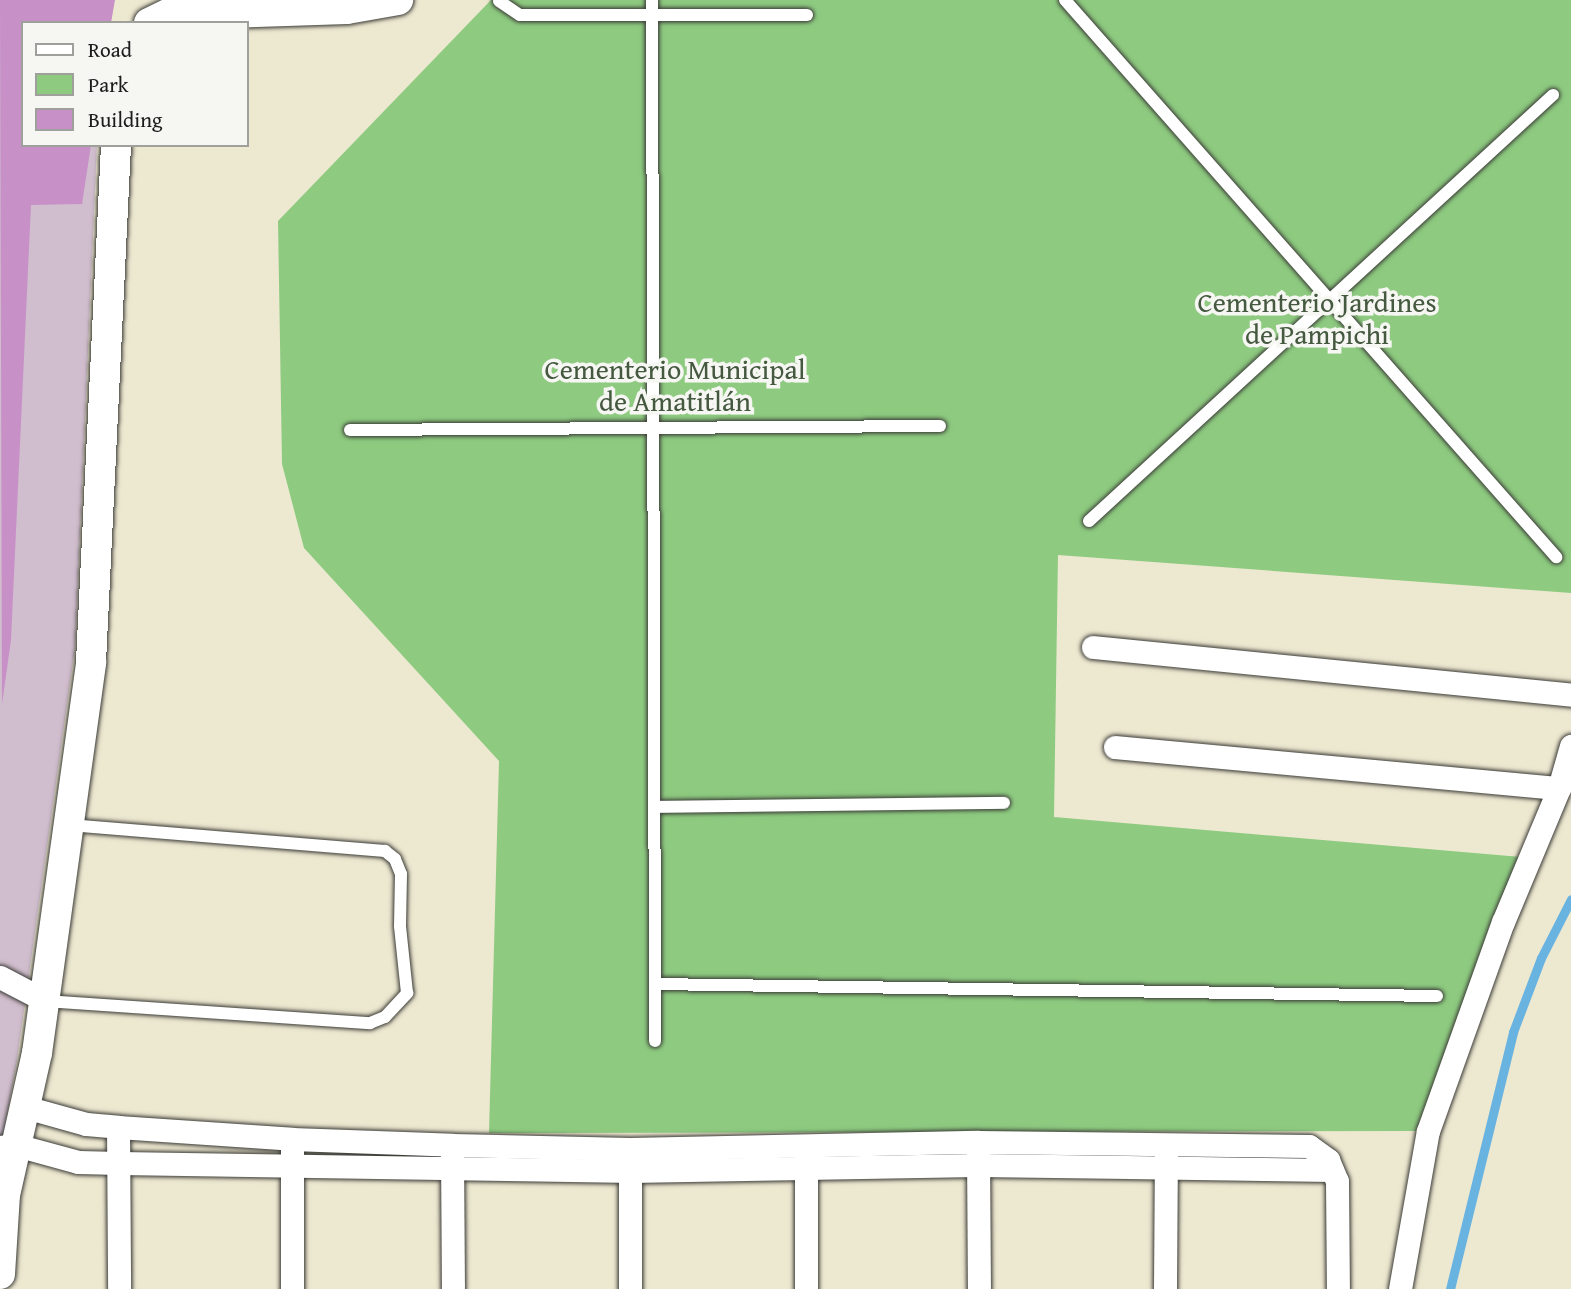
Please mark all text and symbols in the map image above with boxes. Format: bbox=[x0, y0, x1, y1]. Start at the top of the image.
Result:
legend bbox=[21, 21, 248, 147]
text: Road bbox=[88, 34, 132, 65]
text: Park bbox=[88, 69, 129, 100]
text: Building bbox=[88, 104, 162, 135]
park label: Cementerio Jardines de Pampichi bbox=[1197, 285, 1437, 351]
park label: Cementerio Municipal de Amatitlán bbox=[544, 352, 806, 418]

